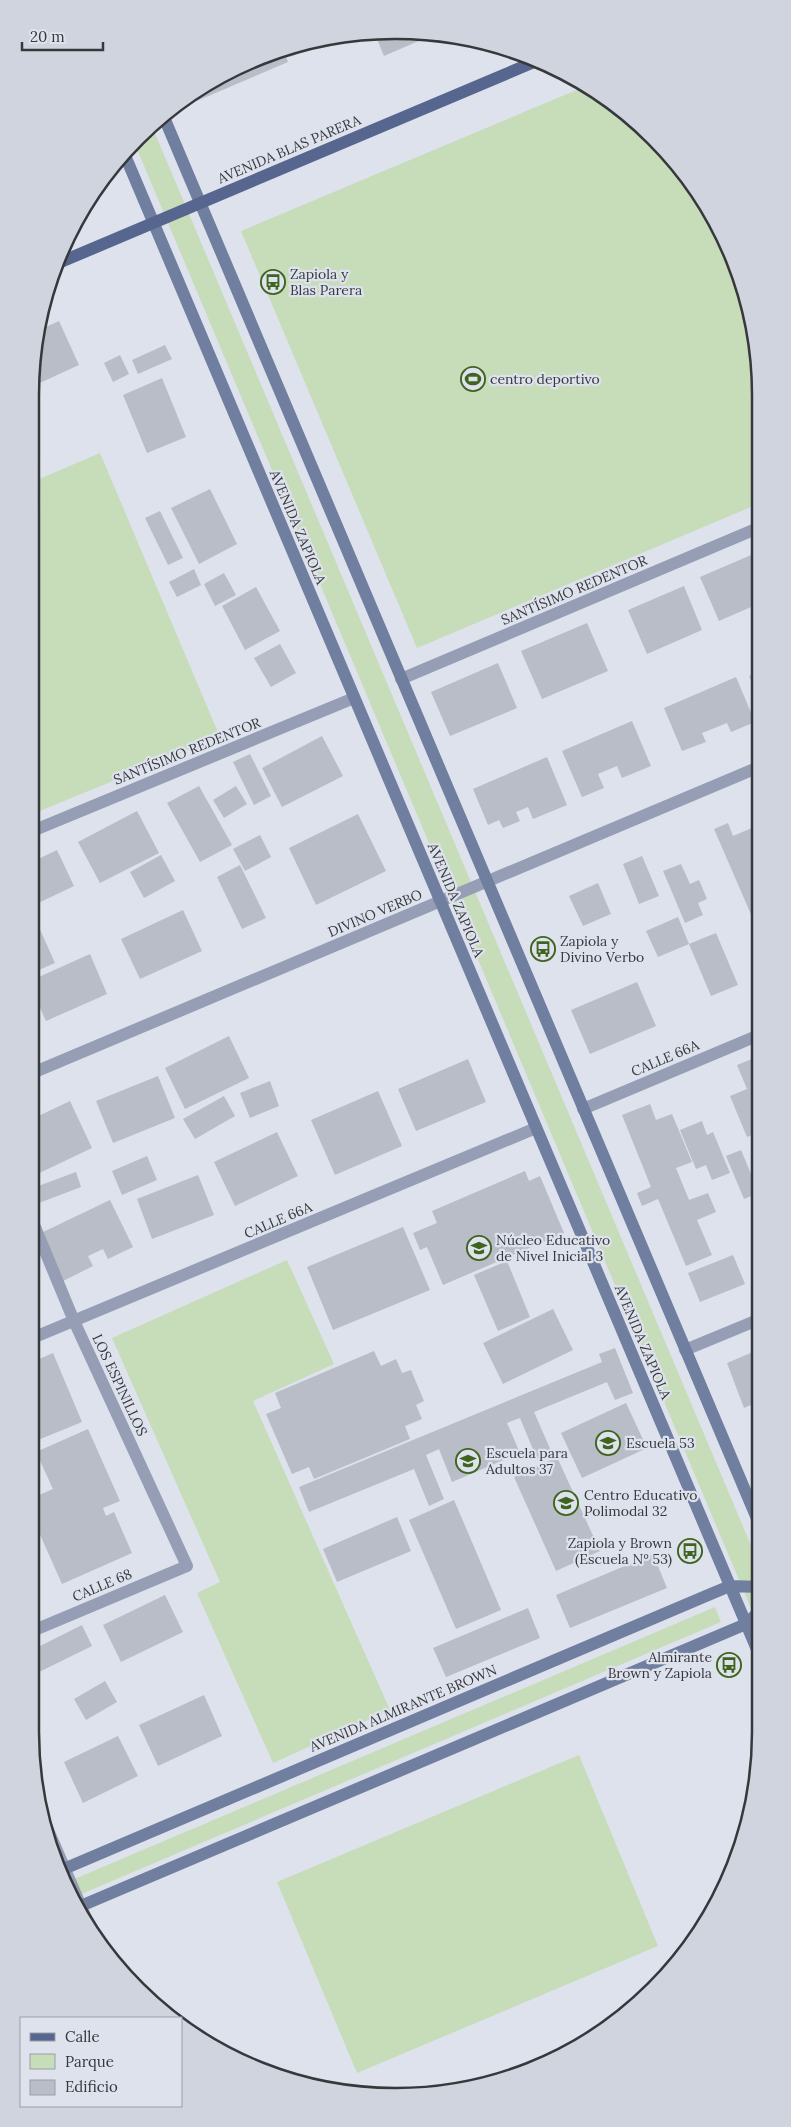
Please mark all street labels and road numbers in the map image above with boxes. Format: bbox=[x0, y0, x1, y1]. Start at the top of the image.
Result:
street label: AVENIDA BLAS PARERA bbox=[214, 111, 364, 188]
street label: AVENIDA ZAPIOLA bbox=[265, 466, 330, 587]
street label: SANTÍSIMO REDENTOR bbox=[498, 551, 650, 629]
street label: SANTÍSIMO REDENTOR bbox=[111, 713, 263, 789]
street label: AVENIDA ZAPIOLA bbox=[423, 839, 488, 960]
street label: DIVINO VERBO bbox=[325, 885, 425, 941]
street label: CALLE 66A bbox=[628, 1036, 702, 1080]
street label: CALLE 66A bbox=[241, 1198, 315, 1242]
street label: AVENIDA ZAPIOLA bbox=[610, 1281, 675, 1402]
street label: LOS ESPINILLOS bbox=[88, 1331, 152, 1439]
street label: CALLE 68 bbox=[70, 1564, 135, 1606]
street label: AVENIDA ALMIRANTE BROWN bbox=[306, 1660, 500, 1756]

